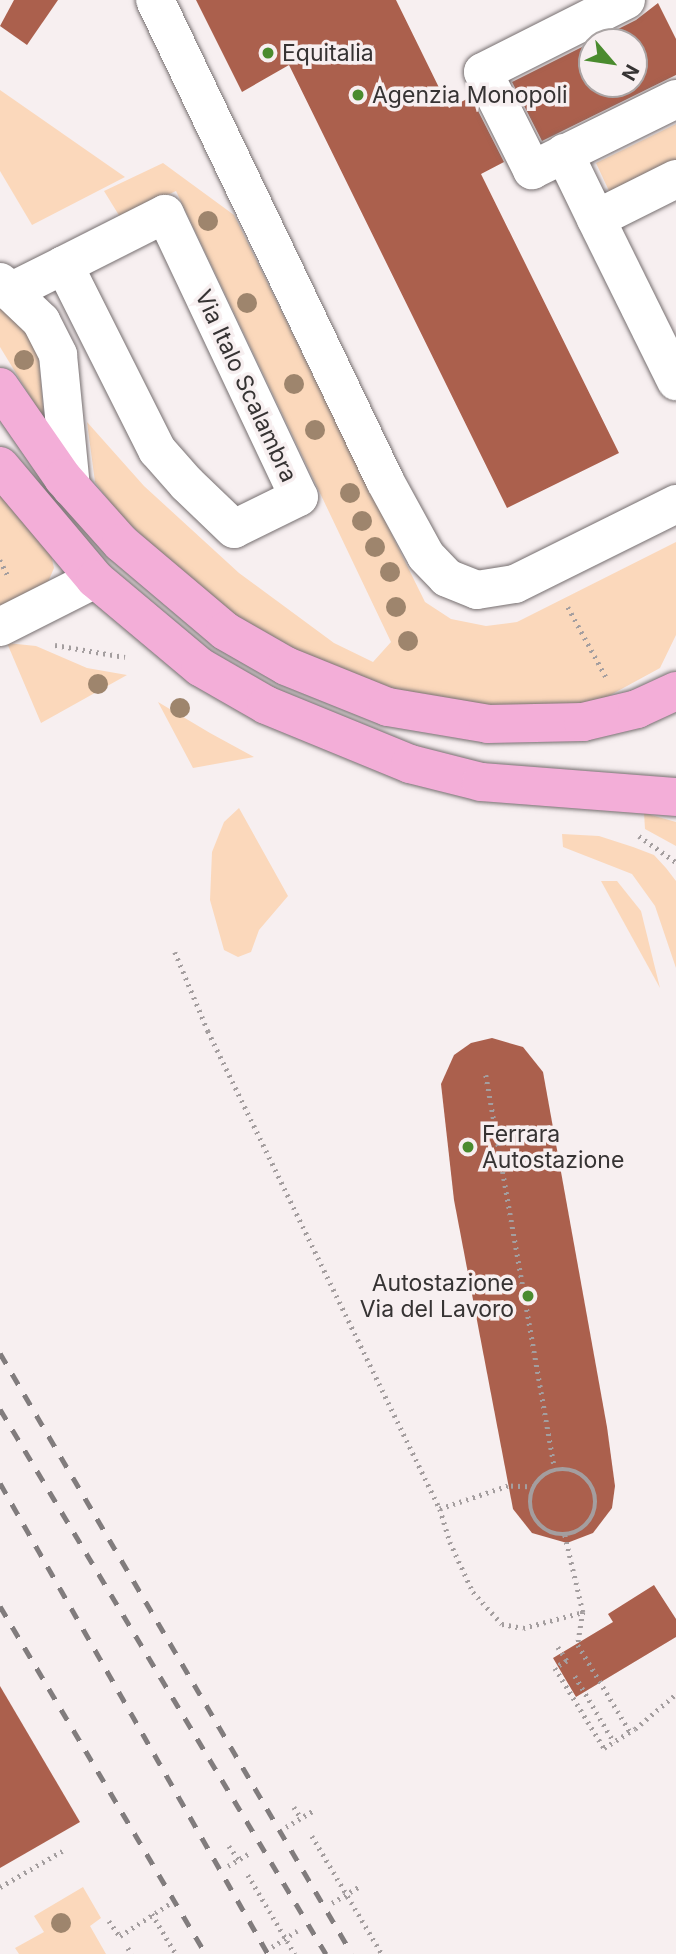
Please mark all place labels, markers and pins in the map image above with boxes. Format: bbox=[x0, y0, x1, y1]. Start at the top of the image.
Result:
place label: Equitalia bbox=[282, 39, 374, 67]
marker: Equitalia bbox=[260, 45, 276, 61]
place label: Agenzia Monopoli bbox=[372, 81, 568, 109]
marker: Agenzia Monopoli bbox=[350, 87, 366, 103]
place label: Ferrara Autostazione bbox=[482, 1120, 624, 1174]
marker: Ferrara Autostazione bbox=[460, 1139, 476, 1155]
place label: Autostazione Via del Lavoro bbox=[360, 1269, 514, 1323]
marker: Autostazione Via del Lavoro bbox=[520, 1288, 536, 1304]

